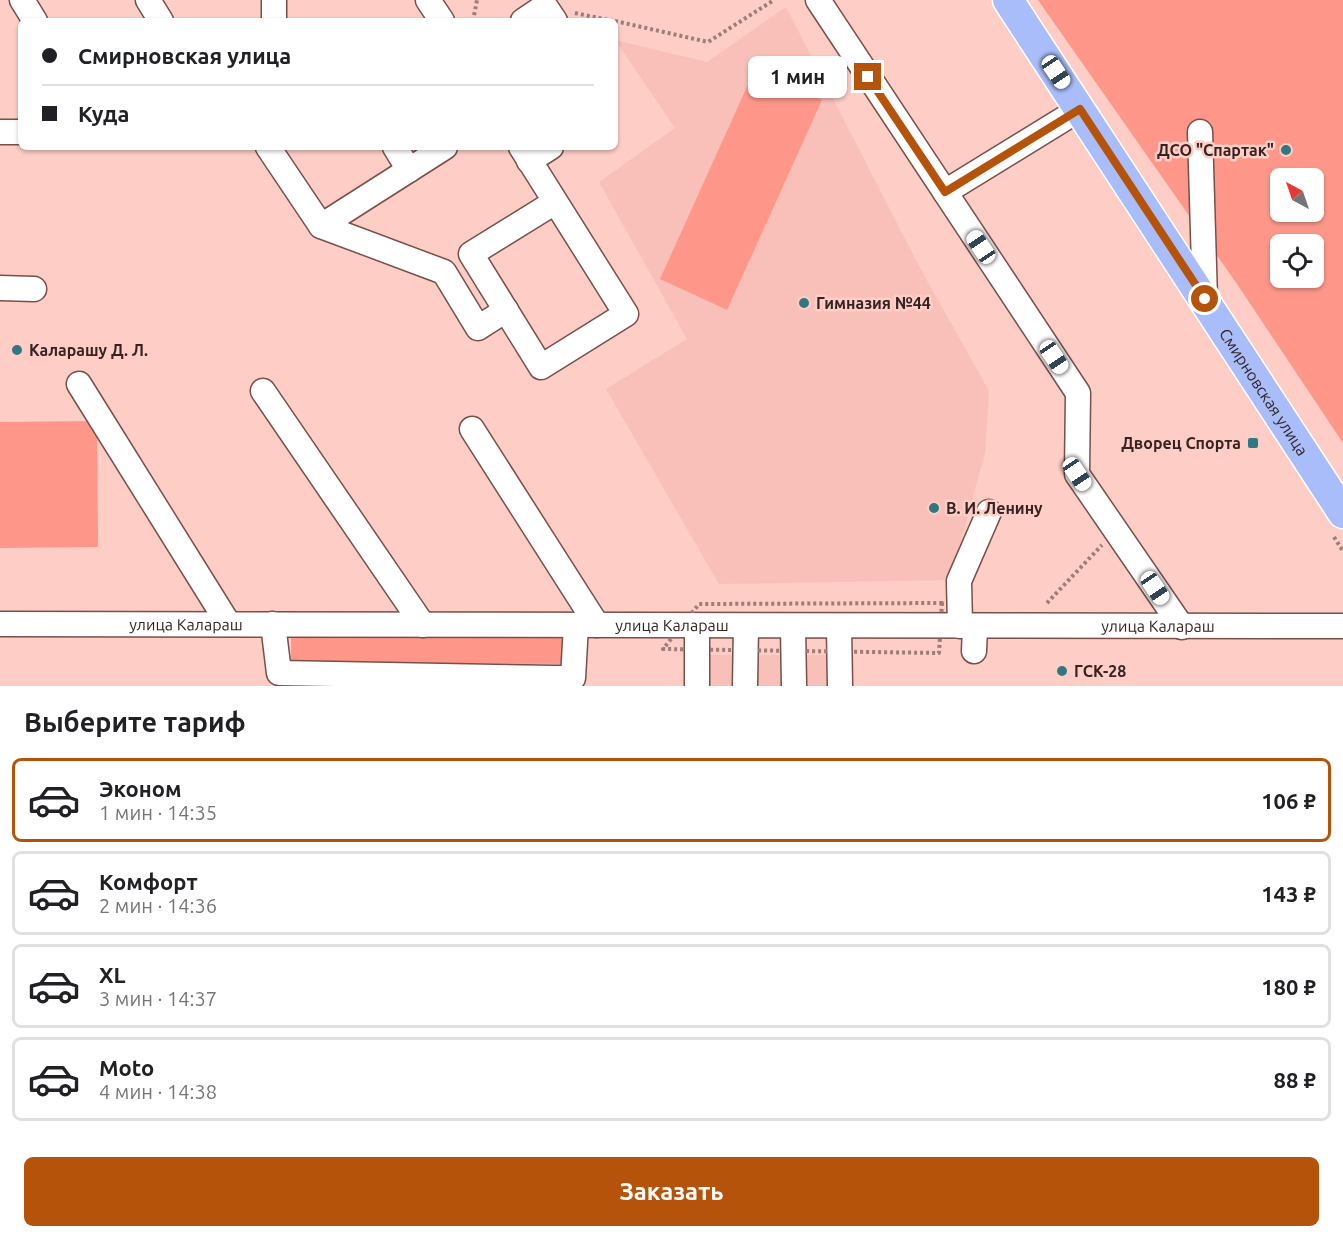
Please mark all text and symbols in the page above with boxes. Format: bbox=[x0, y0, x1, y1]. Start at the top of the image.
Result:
text: Смирновская улица bbox=[78, 43, 291, 68]
car bbox=[1038, 52, 1074, 92]
callout: 1 мин bbox=[748, 56, 847, 98]
route end bbox=[854, 63, 881, 90]
text: 1 мин bbox=[770, 65, 825, 88]
text: Куда bbox=[78, 101, 129, 126]
place label: ДСО "Спартак" bbox=[1157, 141, 1274, 159]
marker: ДСО "Спартак" bbox=[1279, 143, 1293, 157]
north arrow bbox=[1270, 168, 1324, 222]
map controls bbox=[1270, 168, 1324, 288]
car bbox=[963, 227, 999, 267]
button: locate bbox=[1270, 234, 1324, 288]
route start bbox=[1191, 285, 1218, 312]
place label: Гимназия №44 bbox=[816, 294, 931, 312]
marker: Гимназия №44 bbox=[797, 296, 811, 310]
street label: Смирновская улица bbox=[1216, 325, 1312, 459]
car bbox=[1036, 337, 1072, 377]
place label: Каларашу Д. Л. bbox=[29, 341, 148, 359]
marker: Каларашу Д. Л. bbox=[10, 343, 24, 357]
place label: Дворец Спорта bbox=[1121, 434, 1241, 452]
marker: Дворец Спорта bbox=[1246, 436, 1260, 450]
car bbox=[1059, 454, 1095, 494]
place label: В. И. Ленину bbox=[946, 499, 1043, 517]
marker: В. И. Ленину bbox=[927, 501, 941, 515]
car bbox=[1137, 568, 1173, 608]
street label: улица Калараш bbox=[129, 615, 243, 633]
street label: улица Калараш bbox=[615, 616, 729, 634]
street label: улица Калараш bbox=[1101, 617, 1215, 635]
place label: ГСК-28 bbox=[1074, 662, 1126, 680]
marker: ГСК-28 bbox=[1055, 664, 1069, 678]
text: Выберите тариф bbox=[24, 707, 246, 737]
icon: car bbox=[27, 773, 81, 827]
text: Эконом bbox=[99, 776, 181, 801]
text: 106 ₽ bbox=[1261, 788, 1316, 813]
text: 1 мин · 14:35 bbox=[99, 801, 217, 824]
icon: car bbox=[27, 866, 81, 920]
text: Комфорт bbox=[99, 869, 198, 894]
text: 143 ₽ bbox=[1261, 881, 1316, 906]
text: 2 мин · 14:36 bbox=[99, 894, 217, 917]
icon: car bbox=[27, 959, 81, 1013]
text: XL bbox=[99, 962, 126, 987]
text: 180 ₽ bbox=[1261, 974, 1316, 999]
text: 3 мин · 14:37 bbox=[99, 987, 217, 1010]
icon: car bbox=[27, 1052, 81, 1106]
text: Moto bbox=[99, 1055, 154, 1080]
text: 88 ₽ bbox=[1274, 1067, 1316, 1092]
text: 4 мин · 14:38 bbox=[99, 1080, 217, 1103]
button: Заказать bbox=[24, 1157, 1319, 1226]

